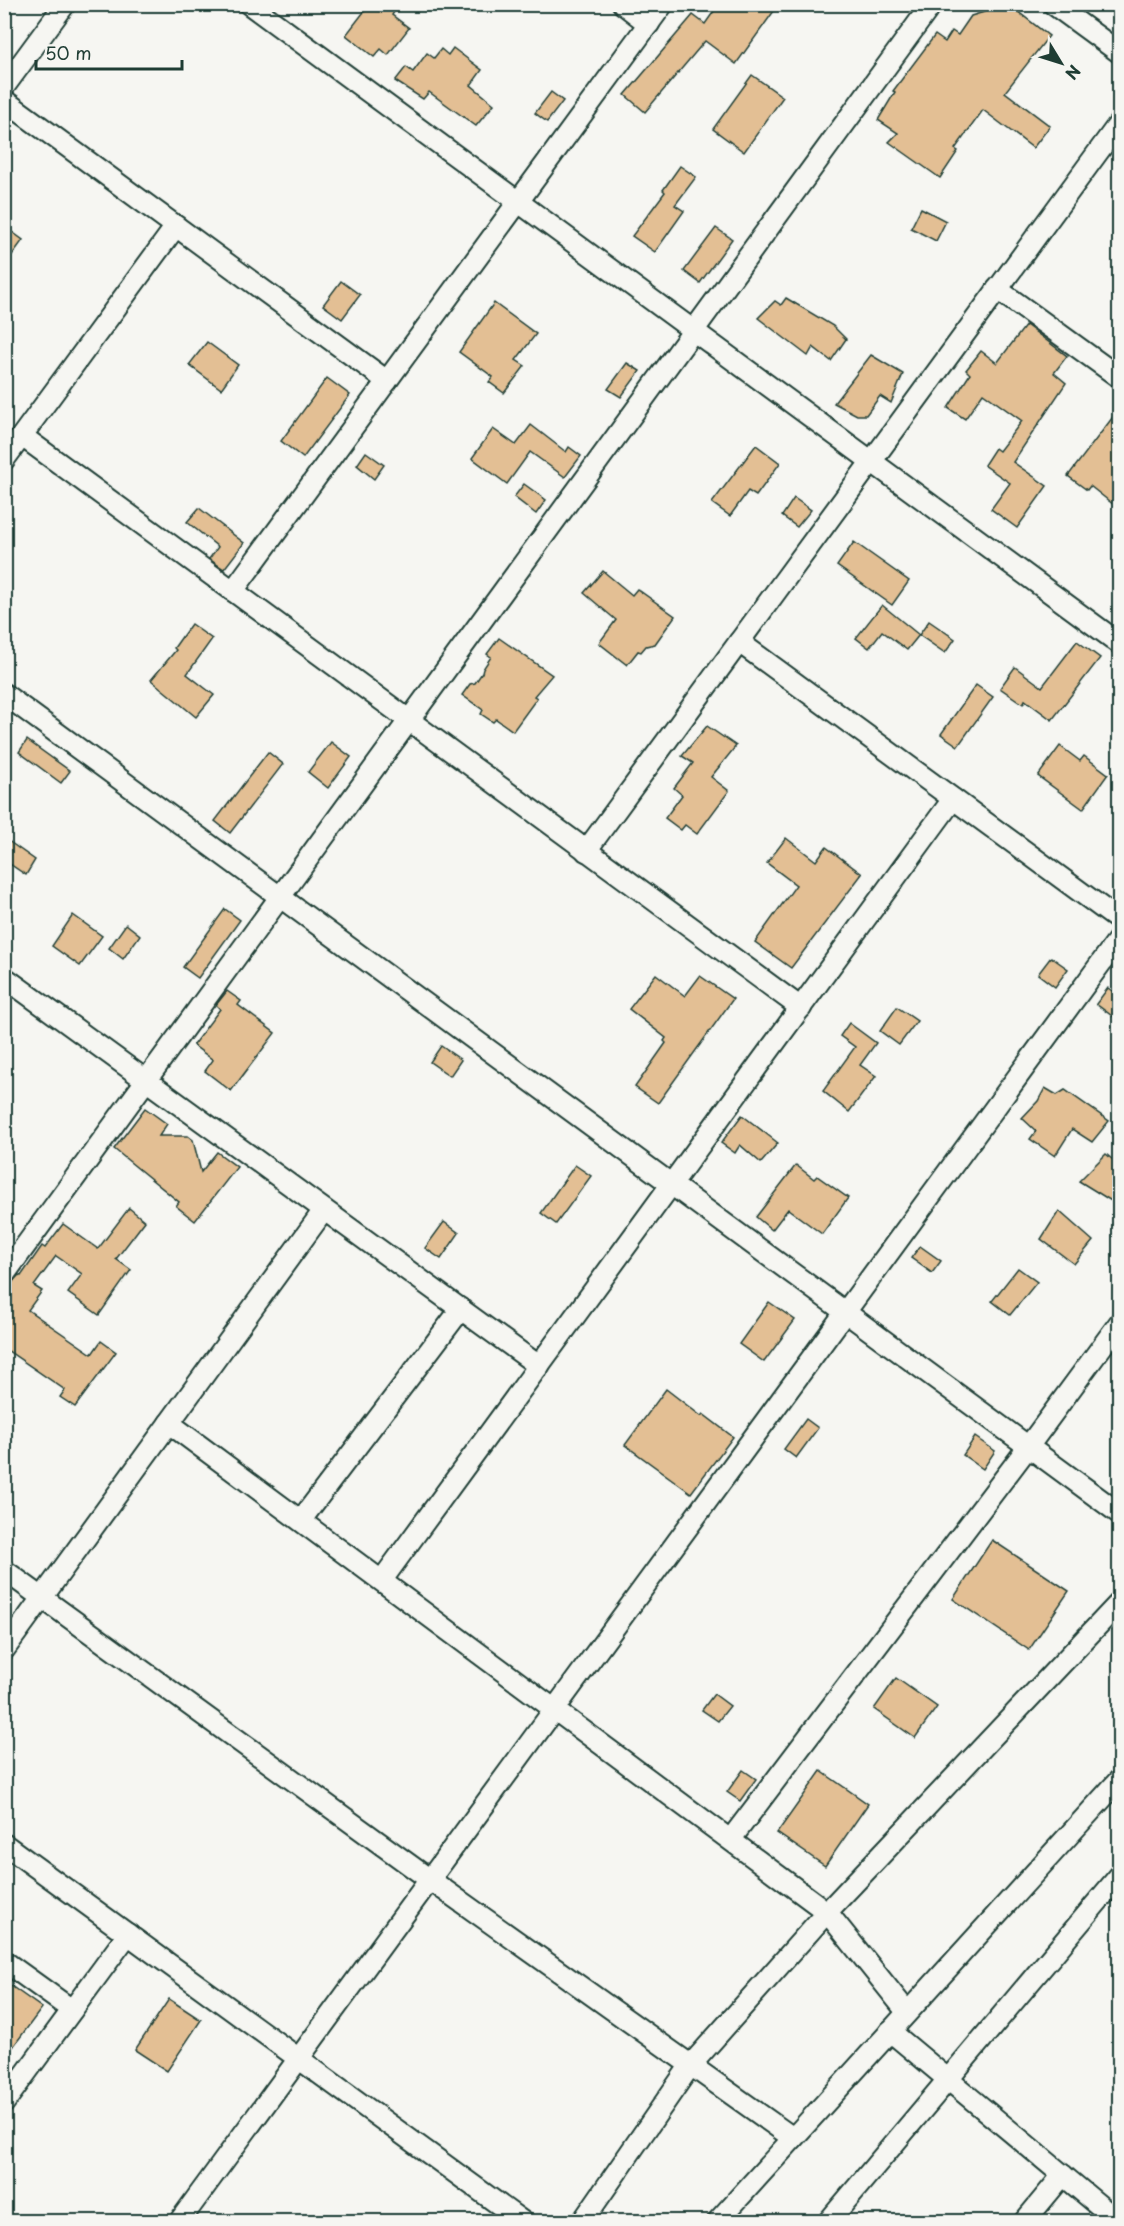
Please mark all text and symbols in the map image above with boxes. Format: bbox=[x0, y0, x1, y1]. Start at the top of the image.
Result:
scale bar bbox=[36, 33, 182, 71]
north arrow bbox=[1031, 33, 1091, 93]
text: 50 m bbox=[45, 39, 92, 66]
text: N bbox=[1060, 60, 1087, 85]

